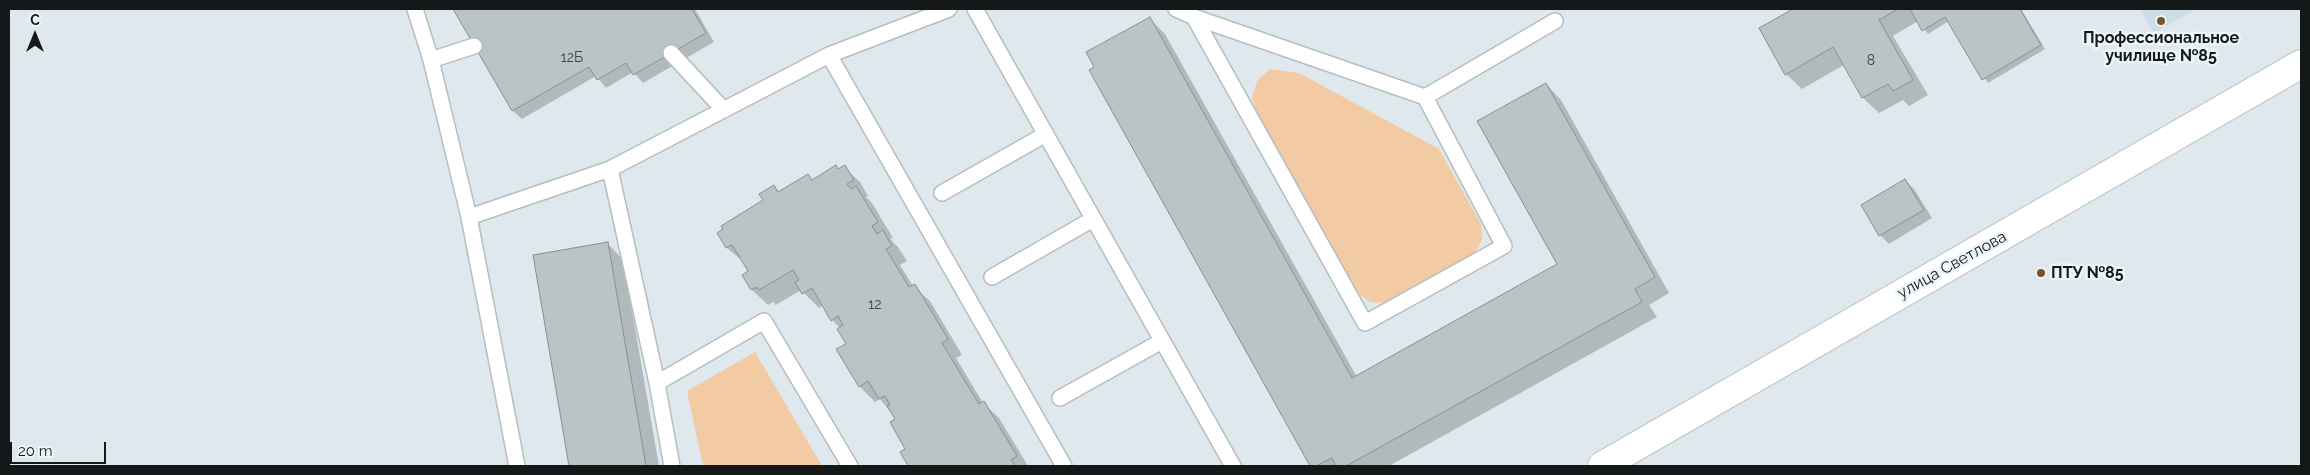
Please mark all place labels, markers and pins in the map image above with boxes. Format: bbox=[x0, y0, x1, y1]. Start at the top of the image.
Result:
marker: Профессиональное училище №85 bbox=[2155, 15, 2167, 27]
place label: Профессиональное училище №85 bbox=[2083, 28, 2239, 66]
place label: ПТУ №85 bbox=[2051, 263, 2124, 283]
marker: ПТУ №85 bbox=[2035, 267, 2047, 279]

